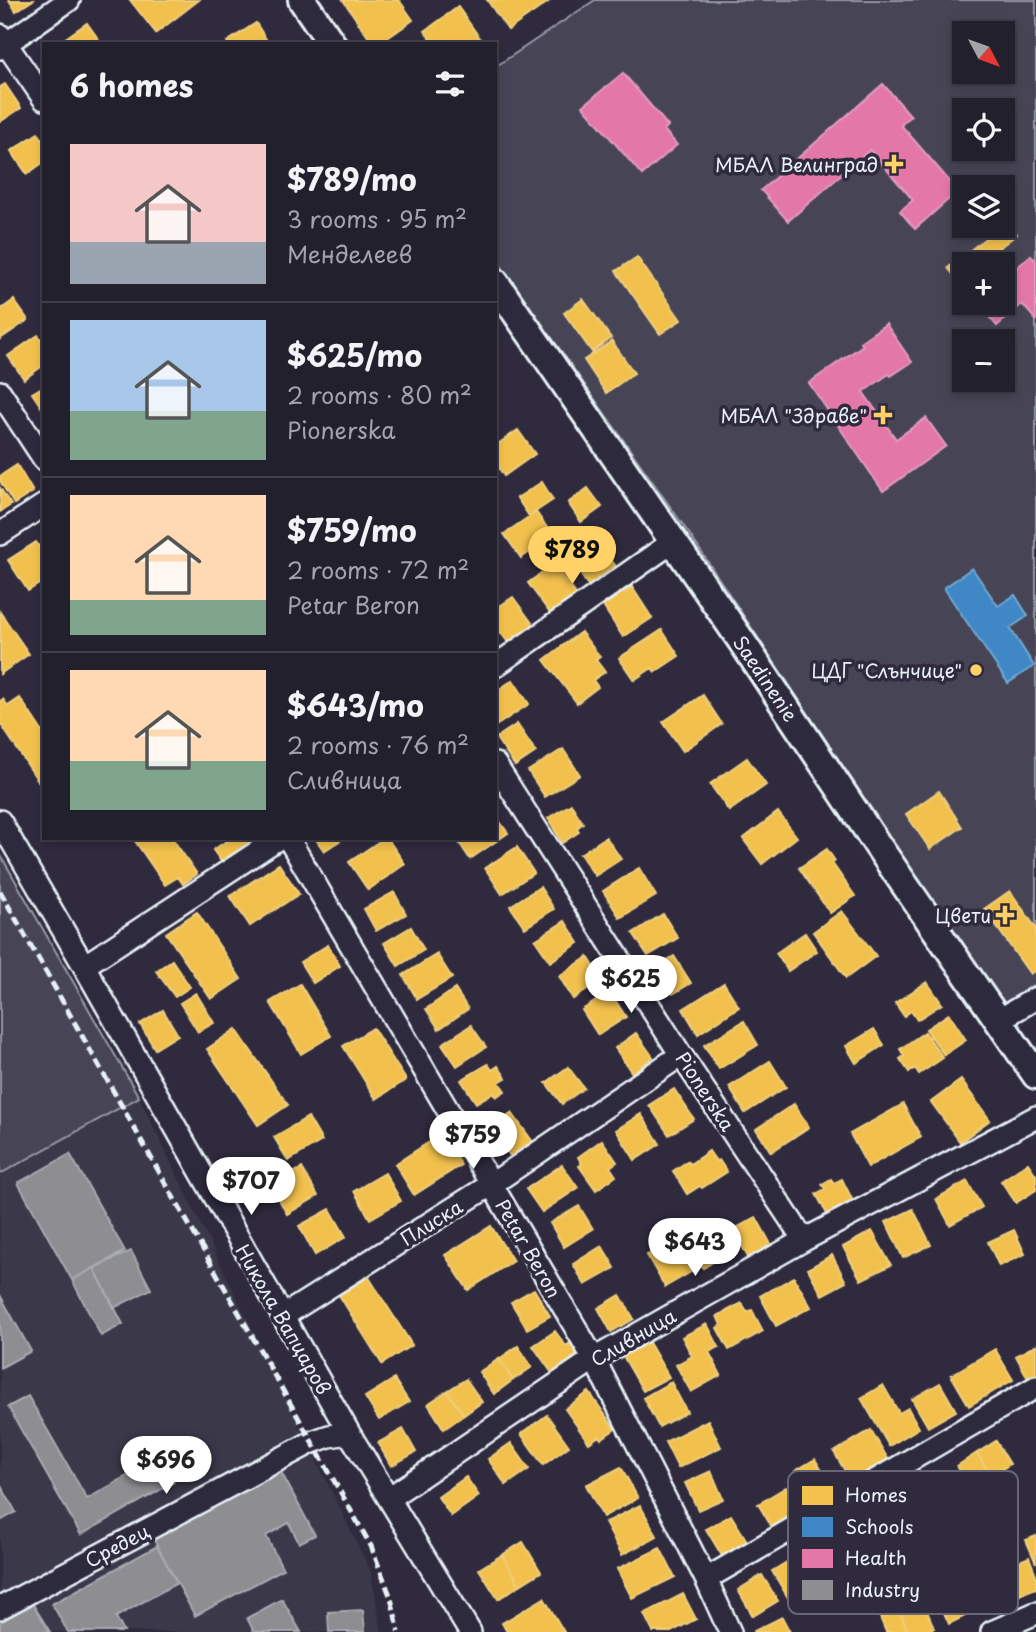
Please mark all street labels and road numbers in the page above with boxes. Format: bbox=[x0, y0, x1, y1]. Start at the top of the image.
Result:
street label: Saedinenie bbox=[727, 629, 805, 727]
street label: Pionerska bbox=[670, 1046, 742, 1136]
street label: Плиска bbox=[395, 1192, 467, 1252]
street label: Petar Beron bbox=[489, 1193, 569, 1303]
street label: Никола Вапцаров bbox=[230, 1239, 338, 1399]
street label: Сливница bbox=[585, 1301, 681, 1373]
street label: Средец bbox=[80, 1516, 154, 1574]

